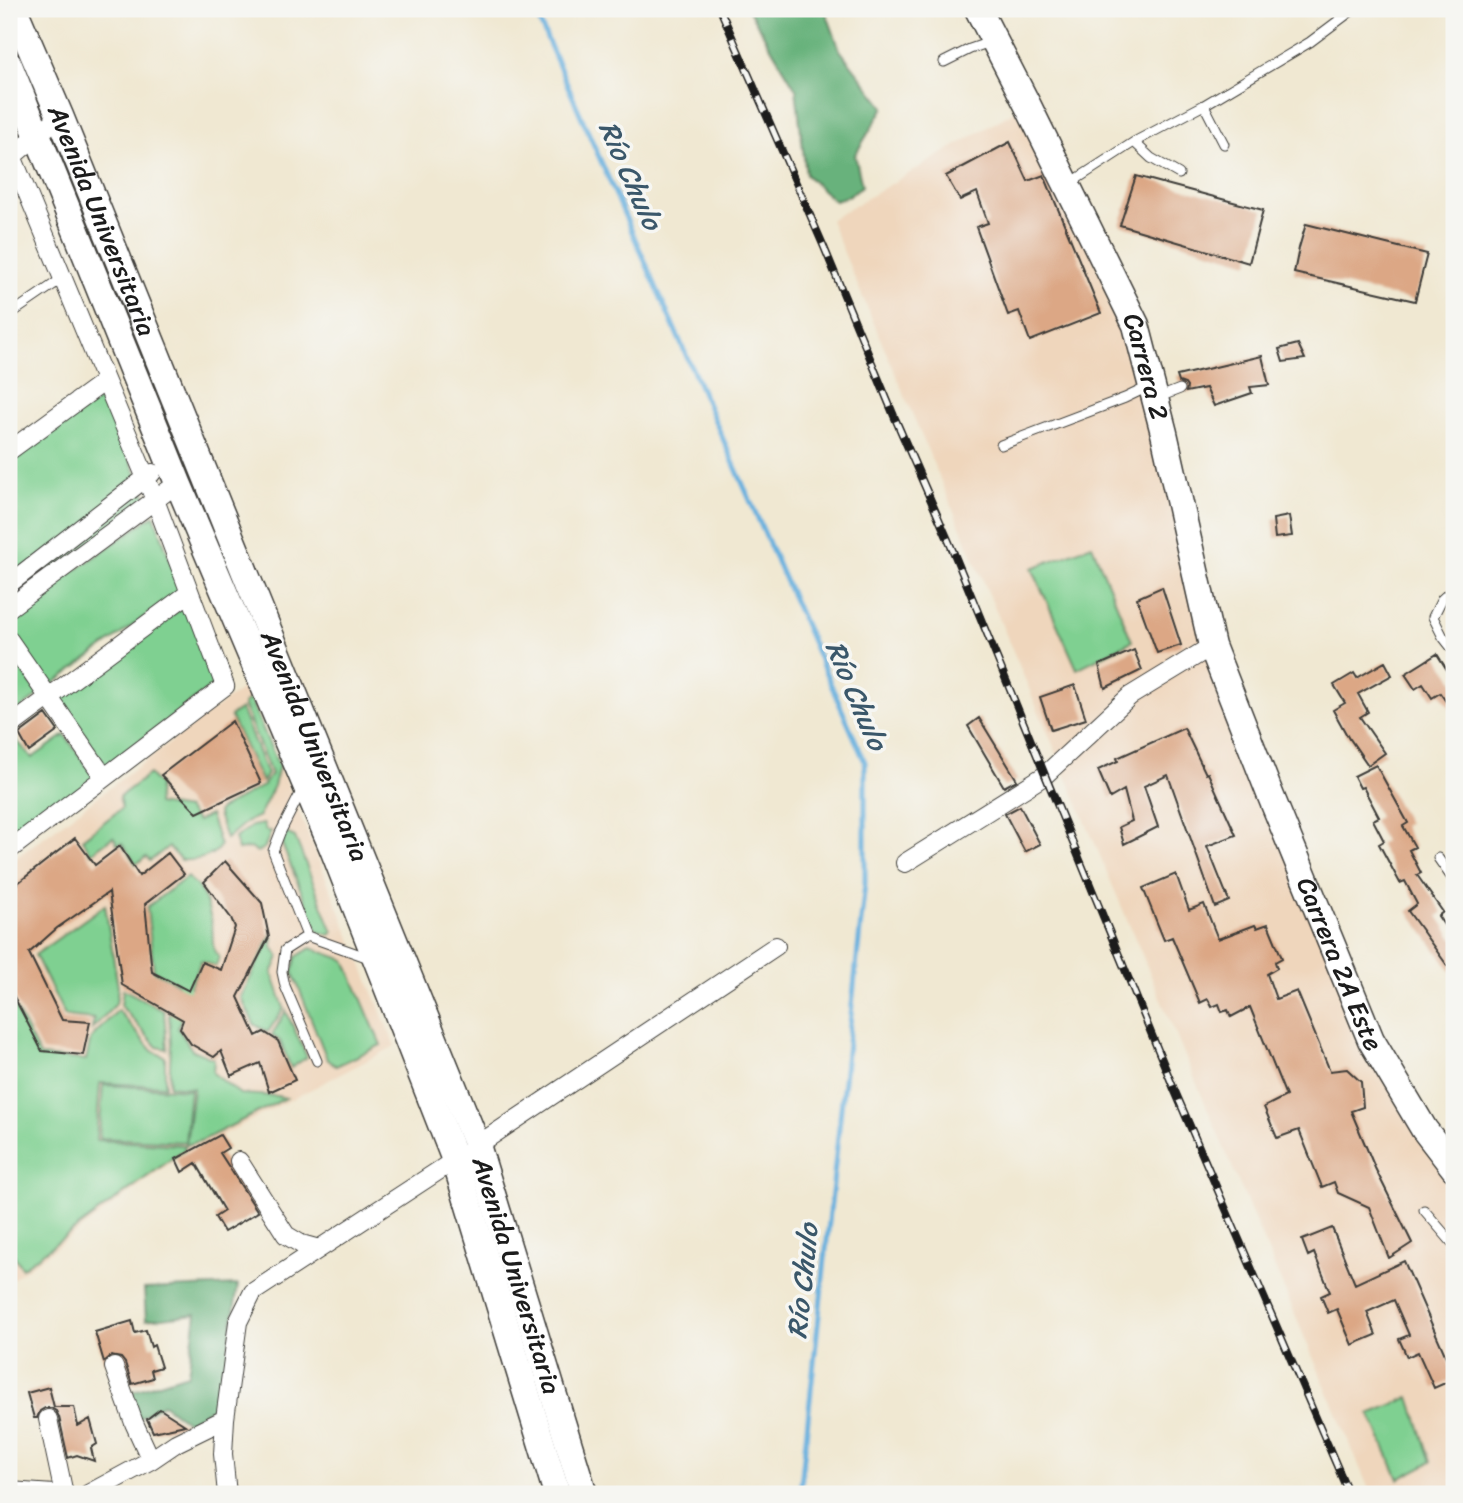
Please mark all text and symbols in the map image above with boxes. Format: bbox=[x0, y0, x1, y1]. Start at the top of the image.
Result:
street label: Avenida Universitaria bbox=[34, 96, 170, 343]
water label: Río Chulo bbox=[585, 113, 677, 240]
street label: Carrera 2 bbox=[1110, 304, 1183, 425]
street label: Avenida Universitaria bbox=[247, 622, 383, 869]
water label: Río Chulo bbox=[811, 633, 902, 760]
street label: Carrera 2A Este bbox=[1283, 870, 1396, 1060]
street label: Avenida Universitaria bbox=[459, 1150, 575, 1400]
water label: Río Chulo bbox=[772, 1219, 833, 1341]

